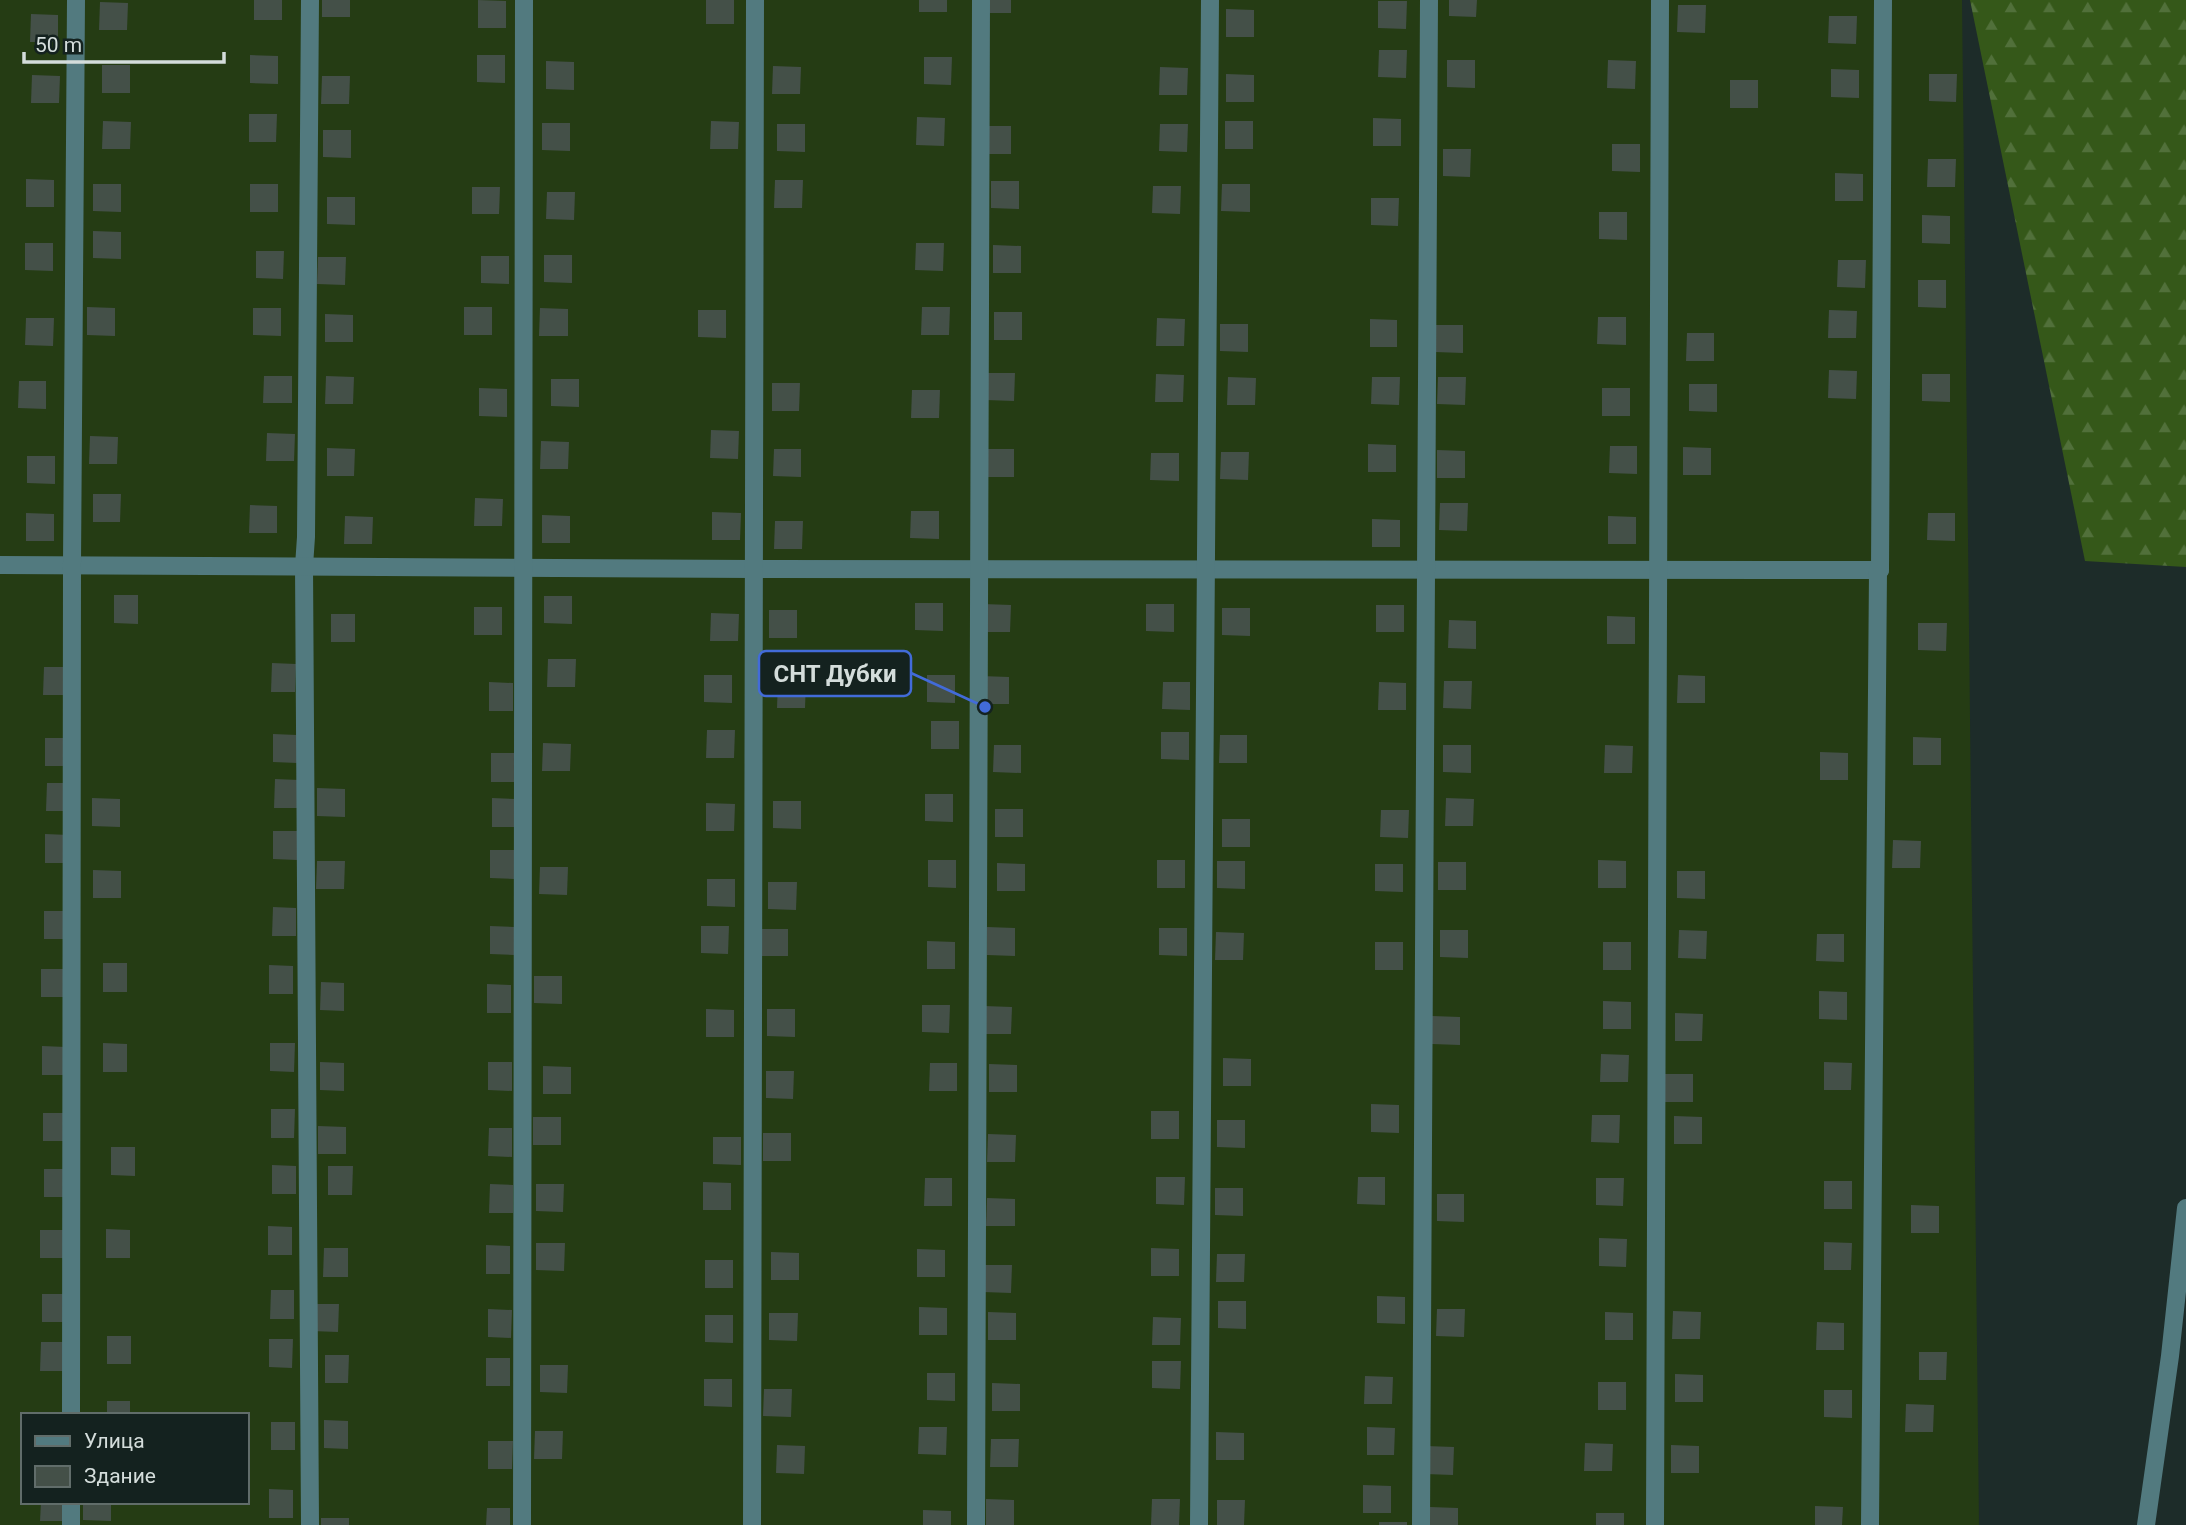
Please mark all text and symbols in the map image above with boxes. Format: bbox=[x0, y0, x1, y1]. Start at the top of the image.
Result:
scale bar bbox=[24, 21, 224, 65]
text: 50 m bbox=[35, 33, 82, 57]
callout: СНТ Дубки bbox=[759, 651, 911, 696]
text: СНТ Дубки bbox=[773, 660, 897, 688]
legend bbox=[21, 1413, 248, 1504]
text: Улица bbox=[84, 1429, 145, 1453]
text: Здание bbox=[84, 1464, 156, 1488]

